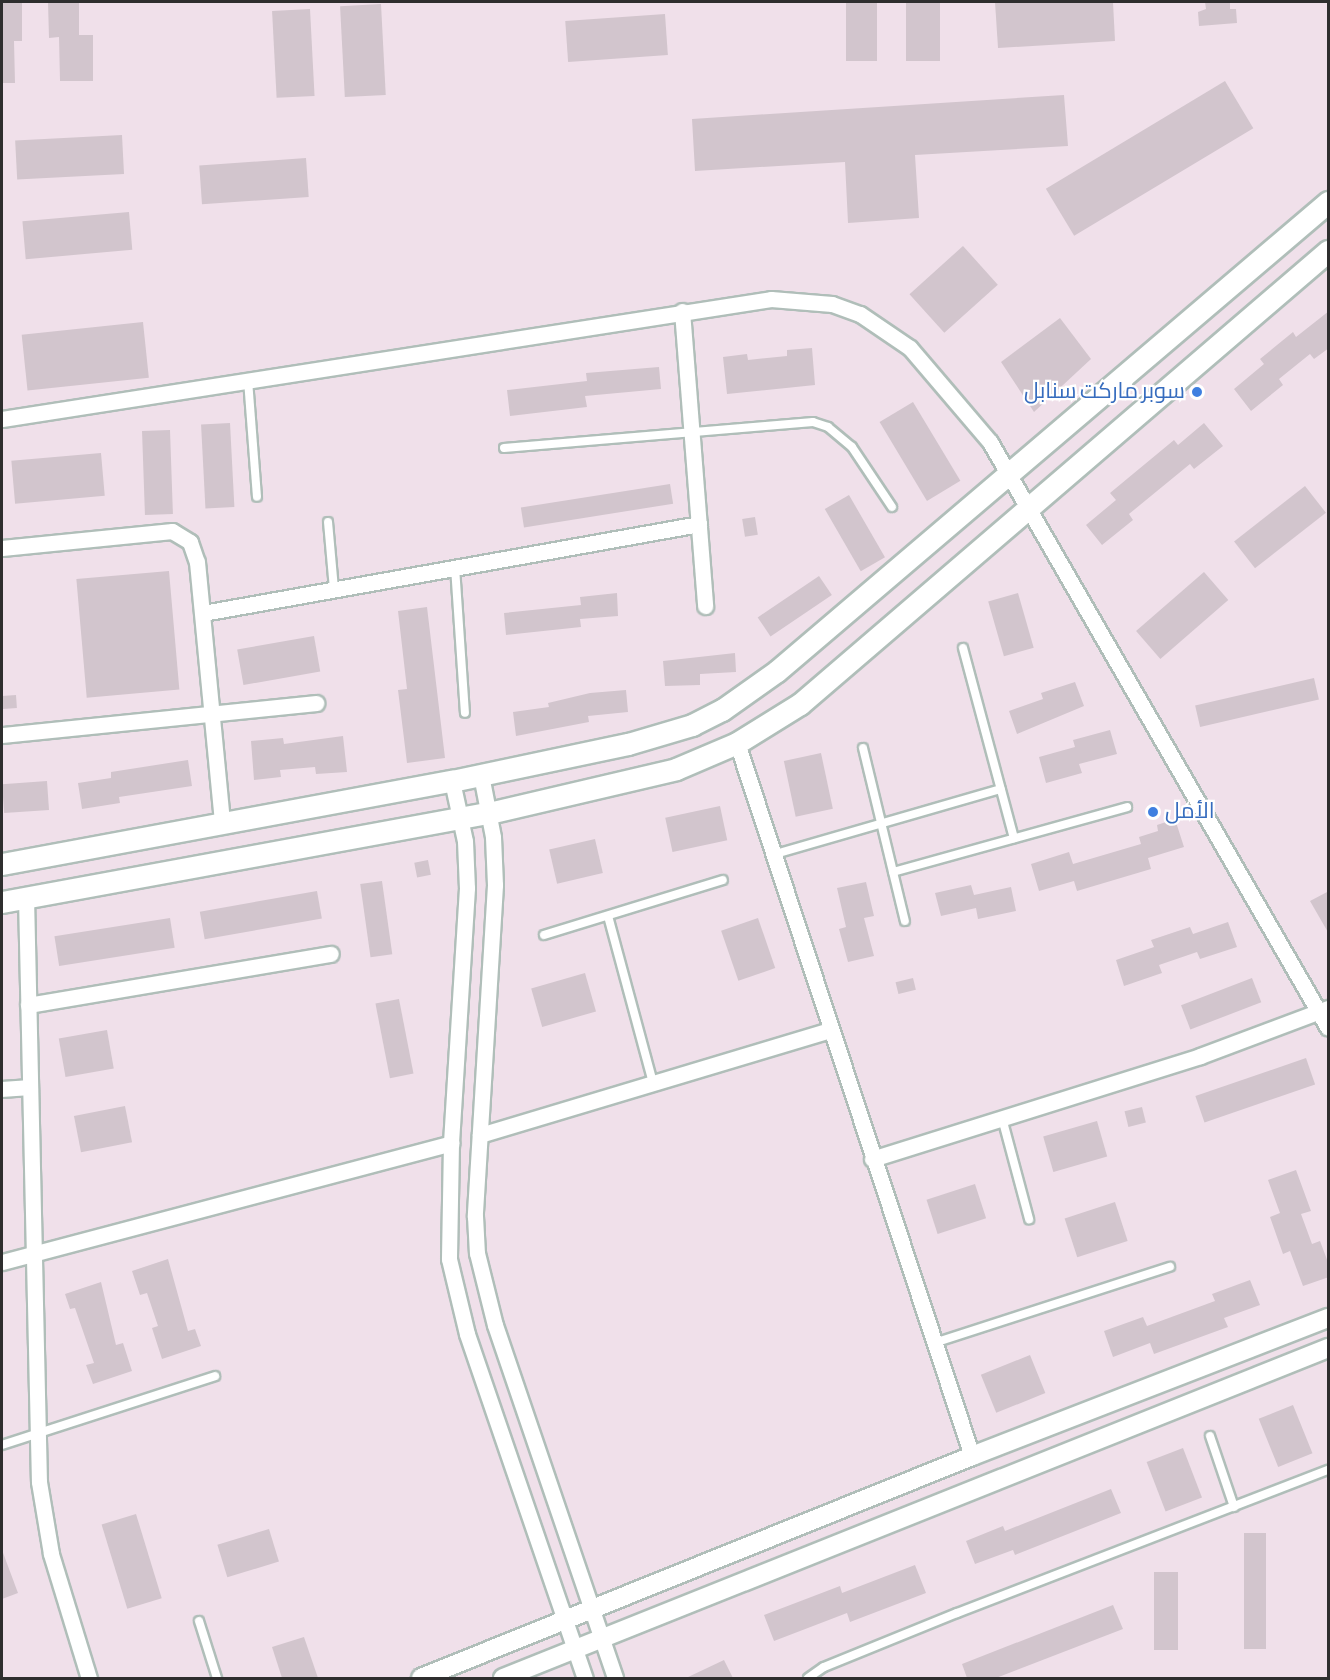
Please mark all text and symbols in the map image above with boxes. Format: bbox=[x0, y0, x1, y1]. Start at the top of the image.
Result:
place label: سوبر ماركت سنابل bbox=[1024, 379, 1185, 405]
marker: سوبر ماركت سنابل bbox=[1190, 385, 1204, 399]
place label: الأمل bbox=[1165, 799, 1215, 825]
marker: الأمل bbox=[1146, 805, 1160, 819]

